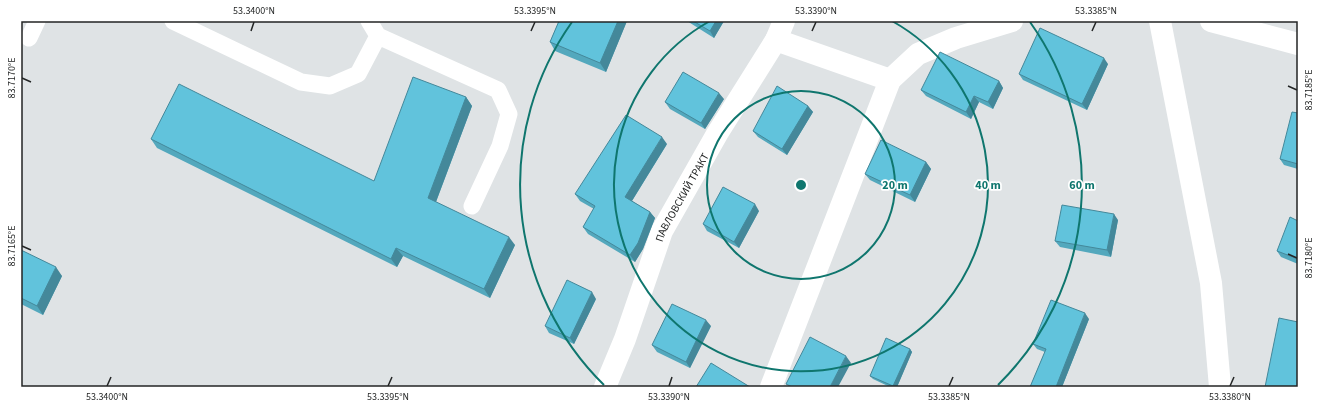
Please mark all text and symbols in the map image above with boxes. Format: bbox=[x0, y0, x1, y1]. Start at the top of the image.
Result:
text: 53.3400°N bbox=[233, 4, 275, 18]
text: 53.3395°N bbox=[514, 4, 556, 18]
text: 53.3390°N bbox=[795, 4, 837, 18]
text: 53.3385°N bbox=[1075, 4, 1117, 18]
text: 83.7170°E bbox=[5, 58, 19, 98]
text: 83.7185°E bbox=[1302, 70, 1316, 110]
street label: ПАВЛОВСКИЙ ТРАКТ bbox=[651, 150, 712, 244]
text: 20 m bbox=[882, 177, 908, 194]
text: 40 m bbox=[975, 177, 1001, 194]
text: 60 m bbox=[1069, 177, 1095, 194]
centre of rings bbox=[794, 178, 808, 192]
text: 83.7165°E bbox=[5, 226, 19, 266]
text: 83.7180°E bbox=[1302, 238, 1316, 278]
text: 53.3400°N bbox=[86, 390, 128, 404]
text: 53.3395°N bbox=[367, 390, 409, 404]
text: 53.3390°N bbox=[648, 390, 690, 404]
text: 53.3385°N bbox=[928, 390, 970, 404]
text: 53.3380°N bbox=[1209, 390, 1251, 404]

